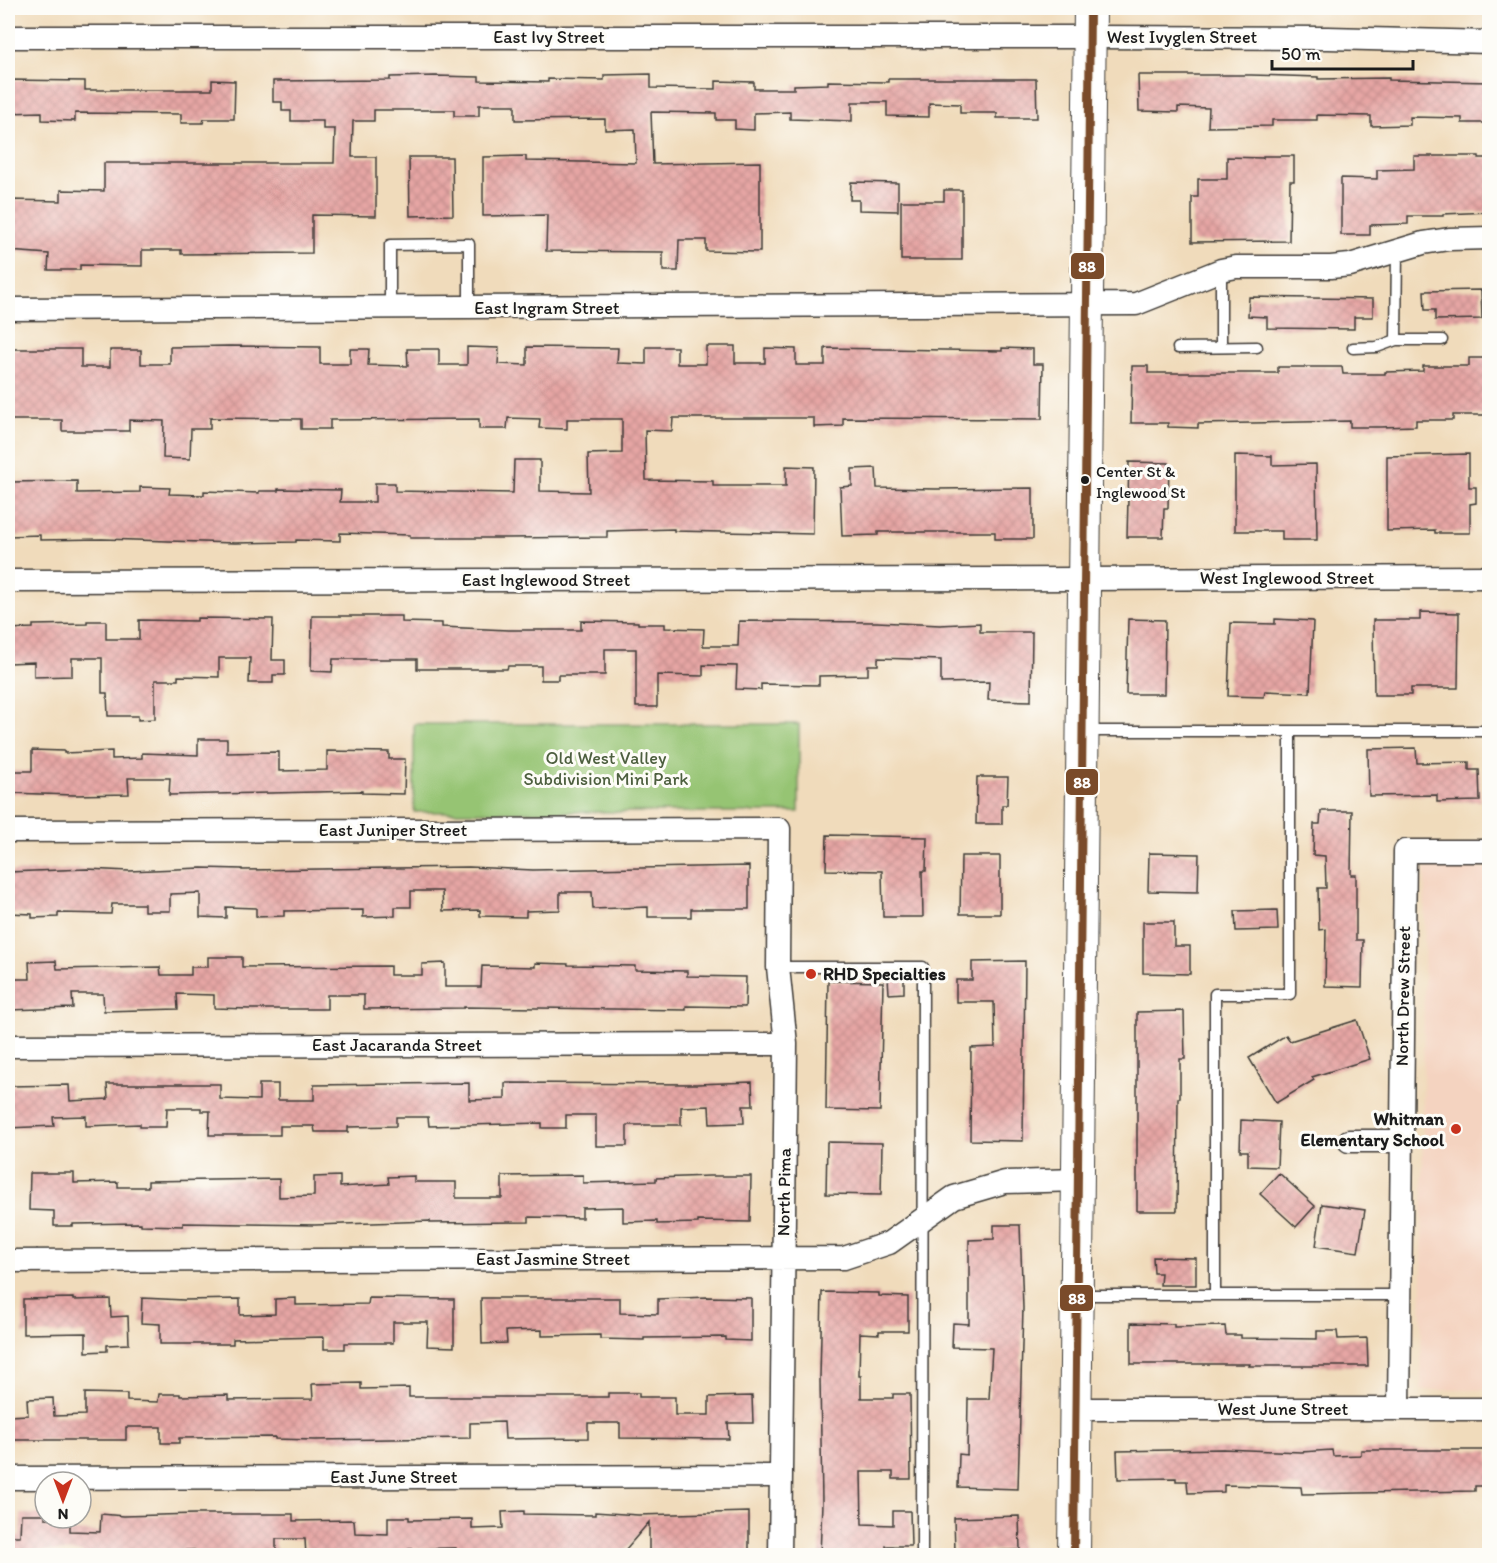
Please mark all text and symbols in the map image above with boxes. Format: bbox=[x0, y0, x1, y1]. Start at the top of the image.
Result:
street label: East Ivy Street bbox=[493, 26, 605, 48]
street label: West Ivyglen Street bbox=[1107, 26, 1258, 48]
scale bar bbox=[1272, 33, 1413, 71]
text: 50 m bbox=[1281, 43, 1321, 65]
line badge: 88 bbox=[1070, 252, 1105, 280]
text: 88 bbox=[1078, 257, 1096, 276]
street label: East Ingram Street bbox=[474, 297, 620, 319]
place label: Center St & Inglewood St bbox=[1096, 462, 1186, 502]
marker: Center St & Inglewood St bbox=[1079, 474, 1091, 486]
street label: West Inglewood Street bbox=[1200, 567, 1374, 589]
street label: East Inglewood Street bbox=[462, 569, 630, 591]
park label: Old West Valley Subdivision Mini Park bbox=[523, 747, 689, 790]
line badge: 88 bbox=[1065, 768, 1099, 796]
text: 88 bbox=[1073, 773, 1091, 792]
street label: East Juniper Street bbox=[319, 819, 467, 841]
street label: North Drew Street bbox=[1391, 925, 1415, 1066]
place label: RHD Specialties bbox=[823, 963, 946, 985]
marker: RHD Specialties bbox=[804, 967, 818, 981]
street label: East Jacaranda Street bbox=[312, 1034, 482, 1056]
place label: Whitman Elementary School bbox=[1300, 1108, 1445, 1151]
marker: Whitman Elementary School bbox=[1449, 1122, 1463, 1136]
street label: North Pima bbox=[772, 1147, 796, 1236]
street label: East Jasmine Street bbox=[476, 1248, 630, 1270]
line badge: 88 bbox=[1059, 1284, 1094, 1312]
text: 88 bbox=[1068, 1289, 1086, 1308]
street label: West June Street bbox=[1218, 1398, 1349, 1420]
street label: East June Street bbox=[330, 1466, 458, 1488]
north arrow bbox=[33, 1470, 93, 1530]
text: N bbox=[58, 1505, 68, 1524]

